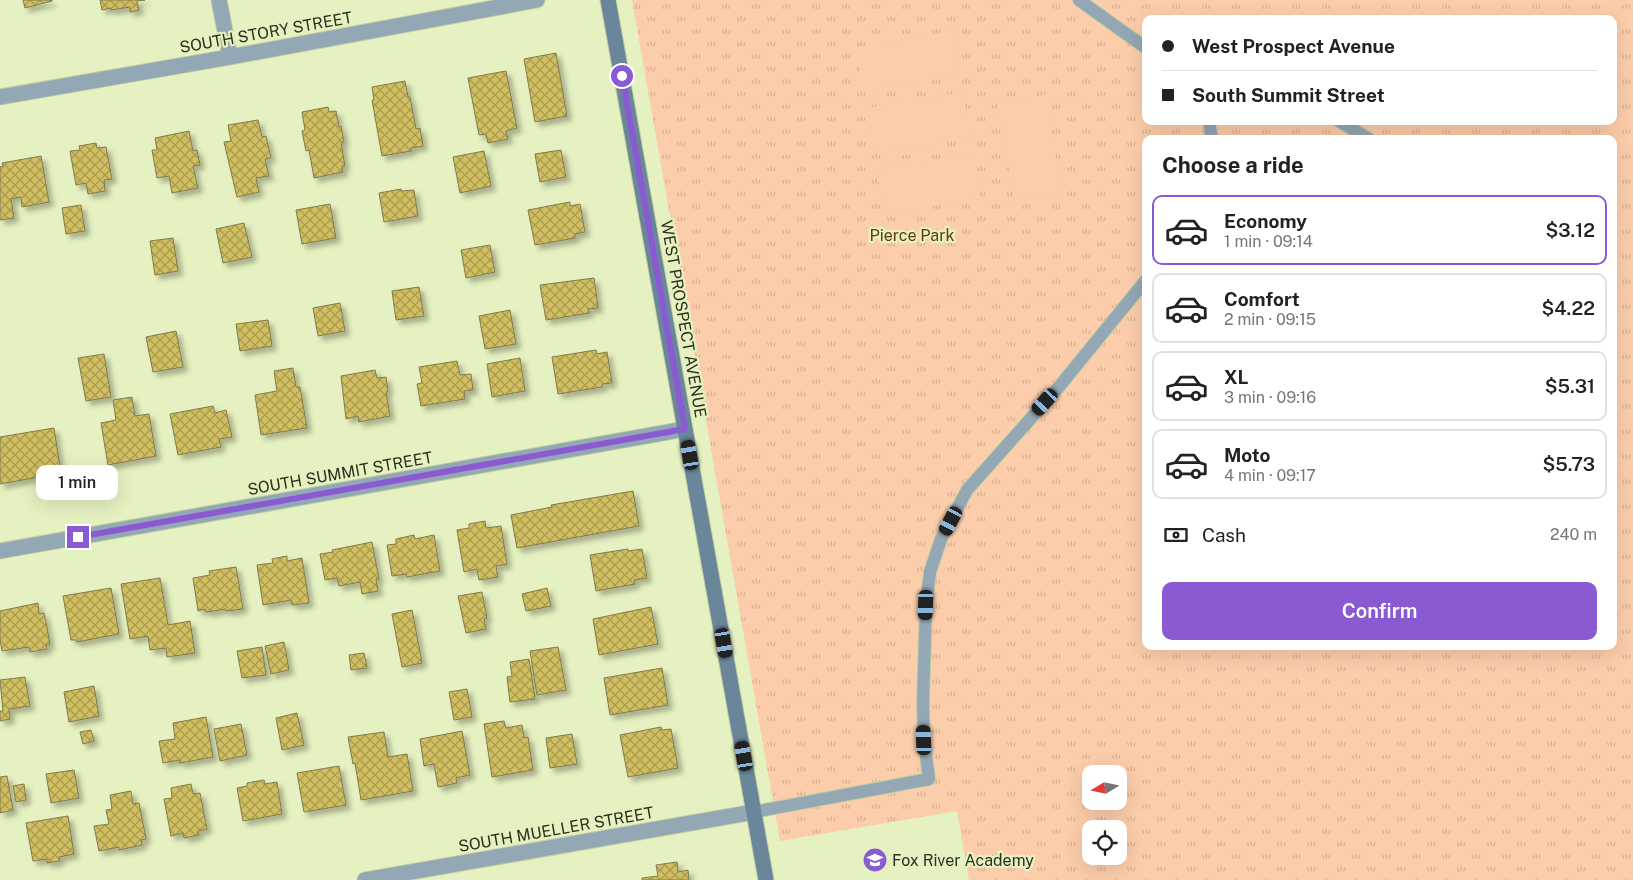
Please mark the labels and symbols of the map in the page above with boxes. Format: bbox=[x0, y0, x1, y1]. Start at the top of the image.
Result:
street label: SOUTH STORY STREET bbox=[178, 8, 354, 57]
route start bbox=[611, 65, 633, 87]
street label: WEST PROSPECT AVENUE bbox=[657, 219, 710, 419]
park label: Pierce Park bbox=[870, 226, 954, 245]
car bbox=[1029, 386, 1060, 418]
car bbox=[680, 439, 699, 471]
street label: SOUTH SUMMIT STREET bbox=[246, 448, 435, 499]
callout: 1 min bbox=[37, 464, 119, 500]
car bbox=[937, 504, 964, 538]
route end bbox=[67, 526, 89, 548]
car bbox=[917, 590, 934, 620]
car bbox=[714, 627, 733, 659]
car bbox=[915, 725, 932, 755]
car bbox=[734, 740, 753, 772]
north arrow bbox=[1082, 765, 1128, 810]
street label: SOUTH MUELLER STREET bbox=[457, 803, 656, 856]
school or university icon: Fox River Academy bbox=[862, 847, 888, 873]
place label: Fox River Academy bbox=[892, 851, 1034, 870]

